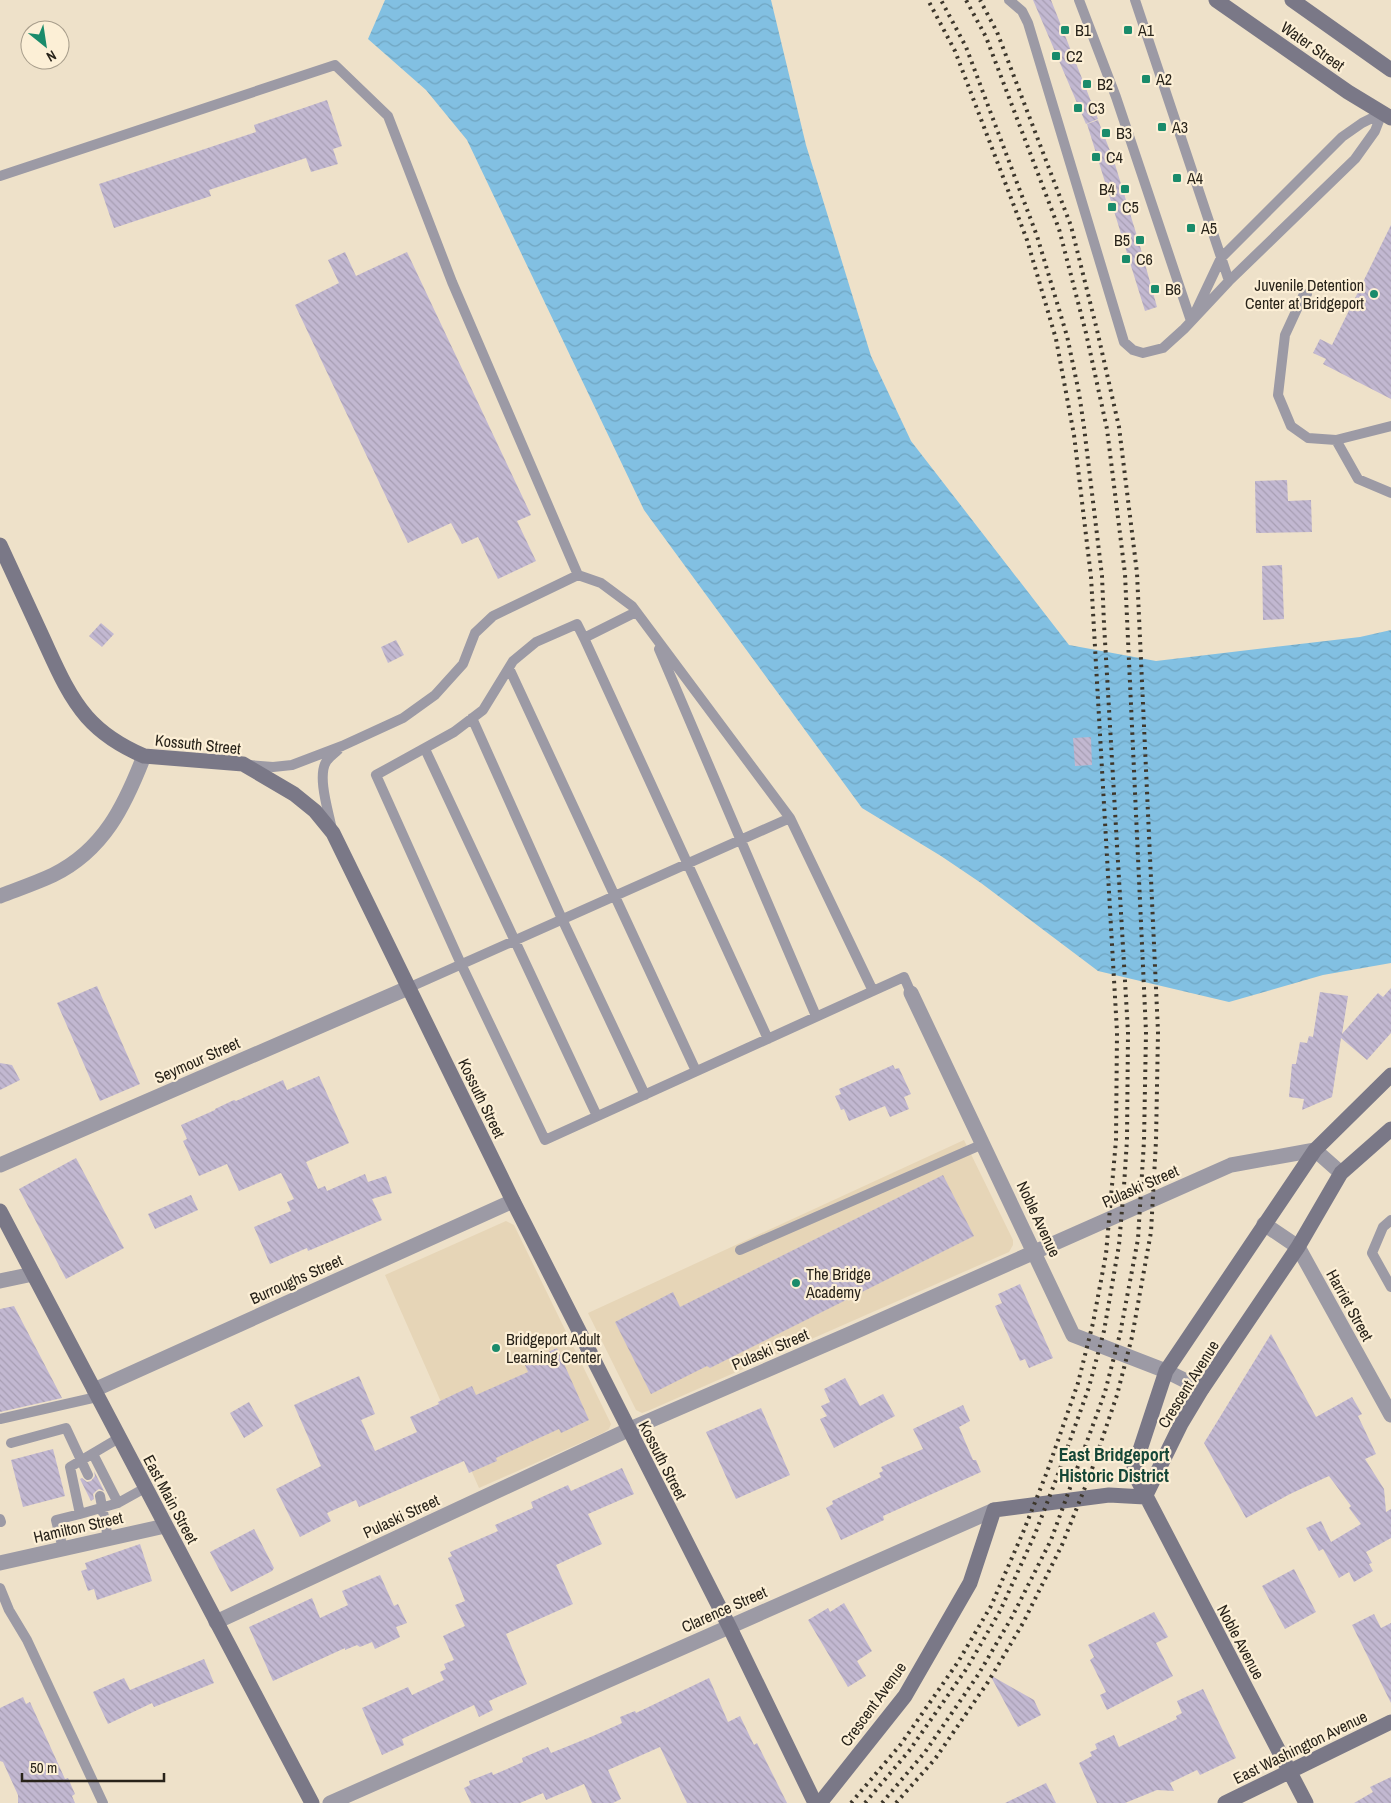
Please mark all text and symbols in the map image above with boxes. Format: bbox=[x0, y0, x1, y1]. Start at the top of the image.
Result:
street label: Water Street bbox=[1277, 16, 1350, 76]
place label: B1 bbox=[1075, 19, 1092, 41]
place label: A1 bbox=[1137, 19, 1155, 41]
north arrow bbox=[20, 20, 70, 70]
marker: B1 bbox=[1059, 24, 1071, 36]
marker: A1 bbox=[1122, 24, 1134, 36]
place label: C2 bbox=[1066, 45, 1083, 67]
text: N bbox=[43, 46, 60, 66]
marker: C2 bbox=[1050, 50, 1062, 62]
place label: A2 bbox=[1155, 68, 1172, 90]
place label: B2 bbox=[1097, 73, 1113, 95]
marker: A2 bbox=[1140, 73, 1152, 85]
marker: B2 bbox=[1081, 78, 1093, 90]
place label: C3 bbox=[1088, 97, 1105, 119]
marker: C3 bbox=[1072, 102, 1084, 114]
place label: A3 bbox=[1171, 116, 1188, 138]
marker: A3 bbox=[1156, 121, 1168, 133]
place label: B3 bbox=[1116, 122, 1132, 144]
marker: B3 bbox=[1100, 127, 1112, 139]
place label: C4 bbox=[1106, 146, 1123, 168]
marker: C4 bbox=[1090, 151, 1102, 163]
place label: A4 bbox=[1186, 167, 1203, 189]
marker: A4 bbox=[1171, 172, 1183, 184]
place label: B4 bbox=[1099, 178, 1115, 200]
marker: B4 bbox=[1119, 183, 1131, 195]
place label: C5 bbox=[1122, 196, 1139, 218]
marker: C5 bbox=[1106, 201, 1118, 213]
place label: A5 bbox=[1200, 217, 1217, 239]
marker: A5 bbox=[1185, 222, 1197, 234]
place label: B5 bbox=[1114, 229, 1130, 251]
marker: B5 bbox=[1134, 234, 1146, 246]
place label: C6 bbox=[1136, 248, 1153, 270]
marker: C6 bbox=[1120, 253, 1132, 265]
place label: Juvenile Detention Center at Bridgeport bbox=[1245, 274, 1364, 314]
place label: B6 bbox=[1165, 278, 1181, 300]
marker: B6 bbox=[1149, 283, 1161, 295]
marker: Juvenile Detention Center at Bridgeport bbox=[1368, 288, 1380, 300]
street label: Kossuth Street bbox=[154, 729, 242, 759]
street label: Seymour Street bbox=[151, 1031, 243, 1089]
street label: Kossuth Street bbox=[453, 1054, 511, 1142]
street label: Pulaski Street bbox=[1098, 1159, 1182, 1213]
street label: Noble Avenue bbox=[1012, 1177, 1066, 1261]
street label: Burroughs Street bbox=[246, 1249, 346, 1309]
place label: The Bridge Academy bbox=[805, 1263, 871, 1303]
street label: Harriet Street bbox=[1321, 1265, 1379, 1345]
marker: The Bridge Academy bbox=[790, 1277, 802, 1289]
street label: Pulaski Street bbox=[728, 1323, 812, 1375]
place label: Bridgeport Adult Learning Center bbox=[506, 1328, 601, 1368]
street label: Crescent Avenue bbox=[1152, 1336, 1224, 1432]
marker: Bridgeport Adult Learning Center bbox=[490, 1342, 502, 1354]
street label: Kossuth Street bbox=[634, 1417, 692, 1504]
district label: East Bridgeport Historic District bbox=[1059, 1442, 1169, 1488]
street label: East Main Street bbox=[138, 1451, 204, 1548]
street label: Pulaski Street bbox=[359, 1489, 443, 1543]
street label: Hamilton Street bbox=[31, 1506, 125, 1548]
street label: Clarence Street bbox=[678, 1580, 770, 1638]
street label: Noble Avenue bbox=[1212, 1601, 1270, 1683]
street label: Crescent Avenue bbox=[835, 1657, 911, 1751]
street label: East Washington Avenue bbox=[1229, 1705, 1371, 1789]
scale bar bbox=[22, 1750, 165, 1782]
text: 50 m bbox=[30, 1757, 57, 1778]

